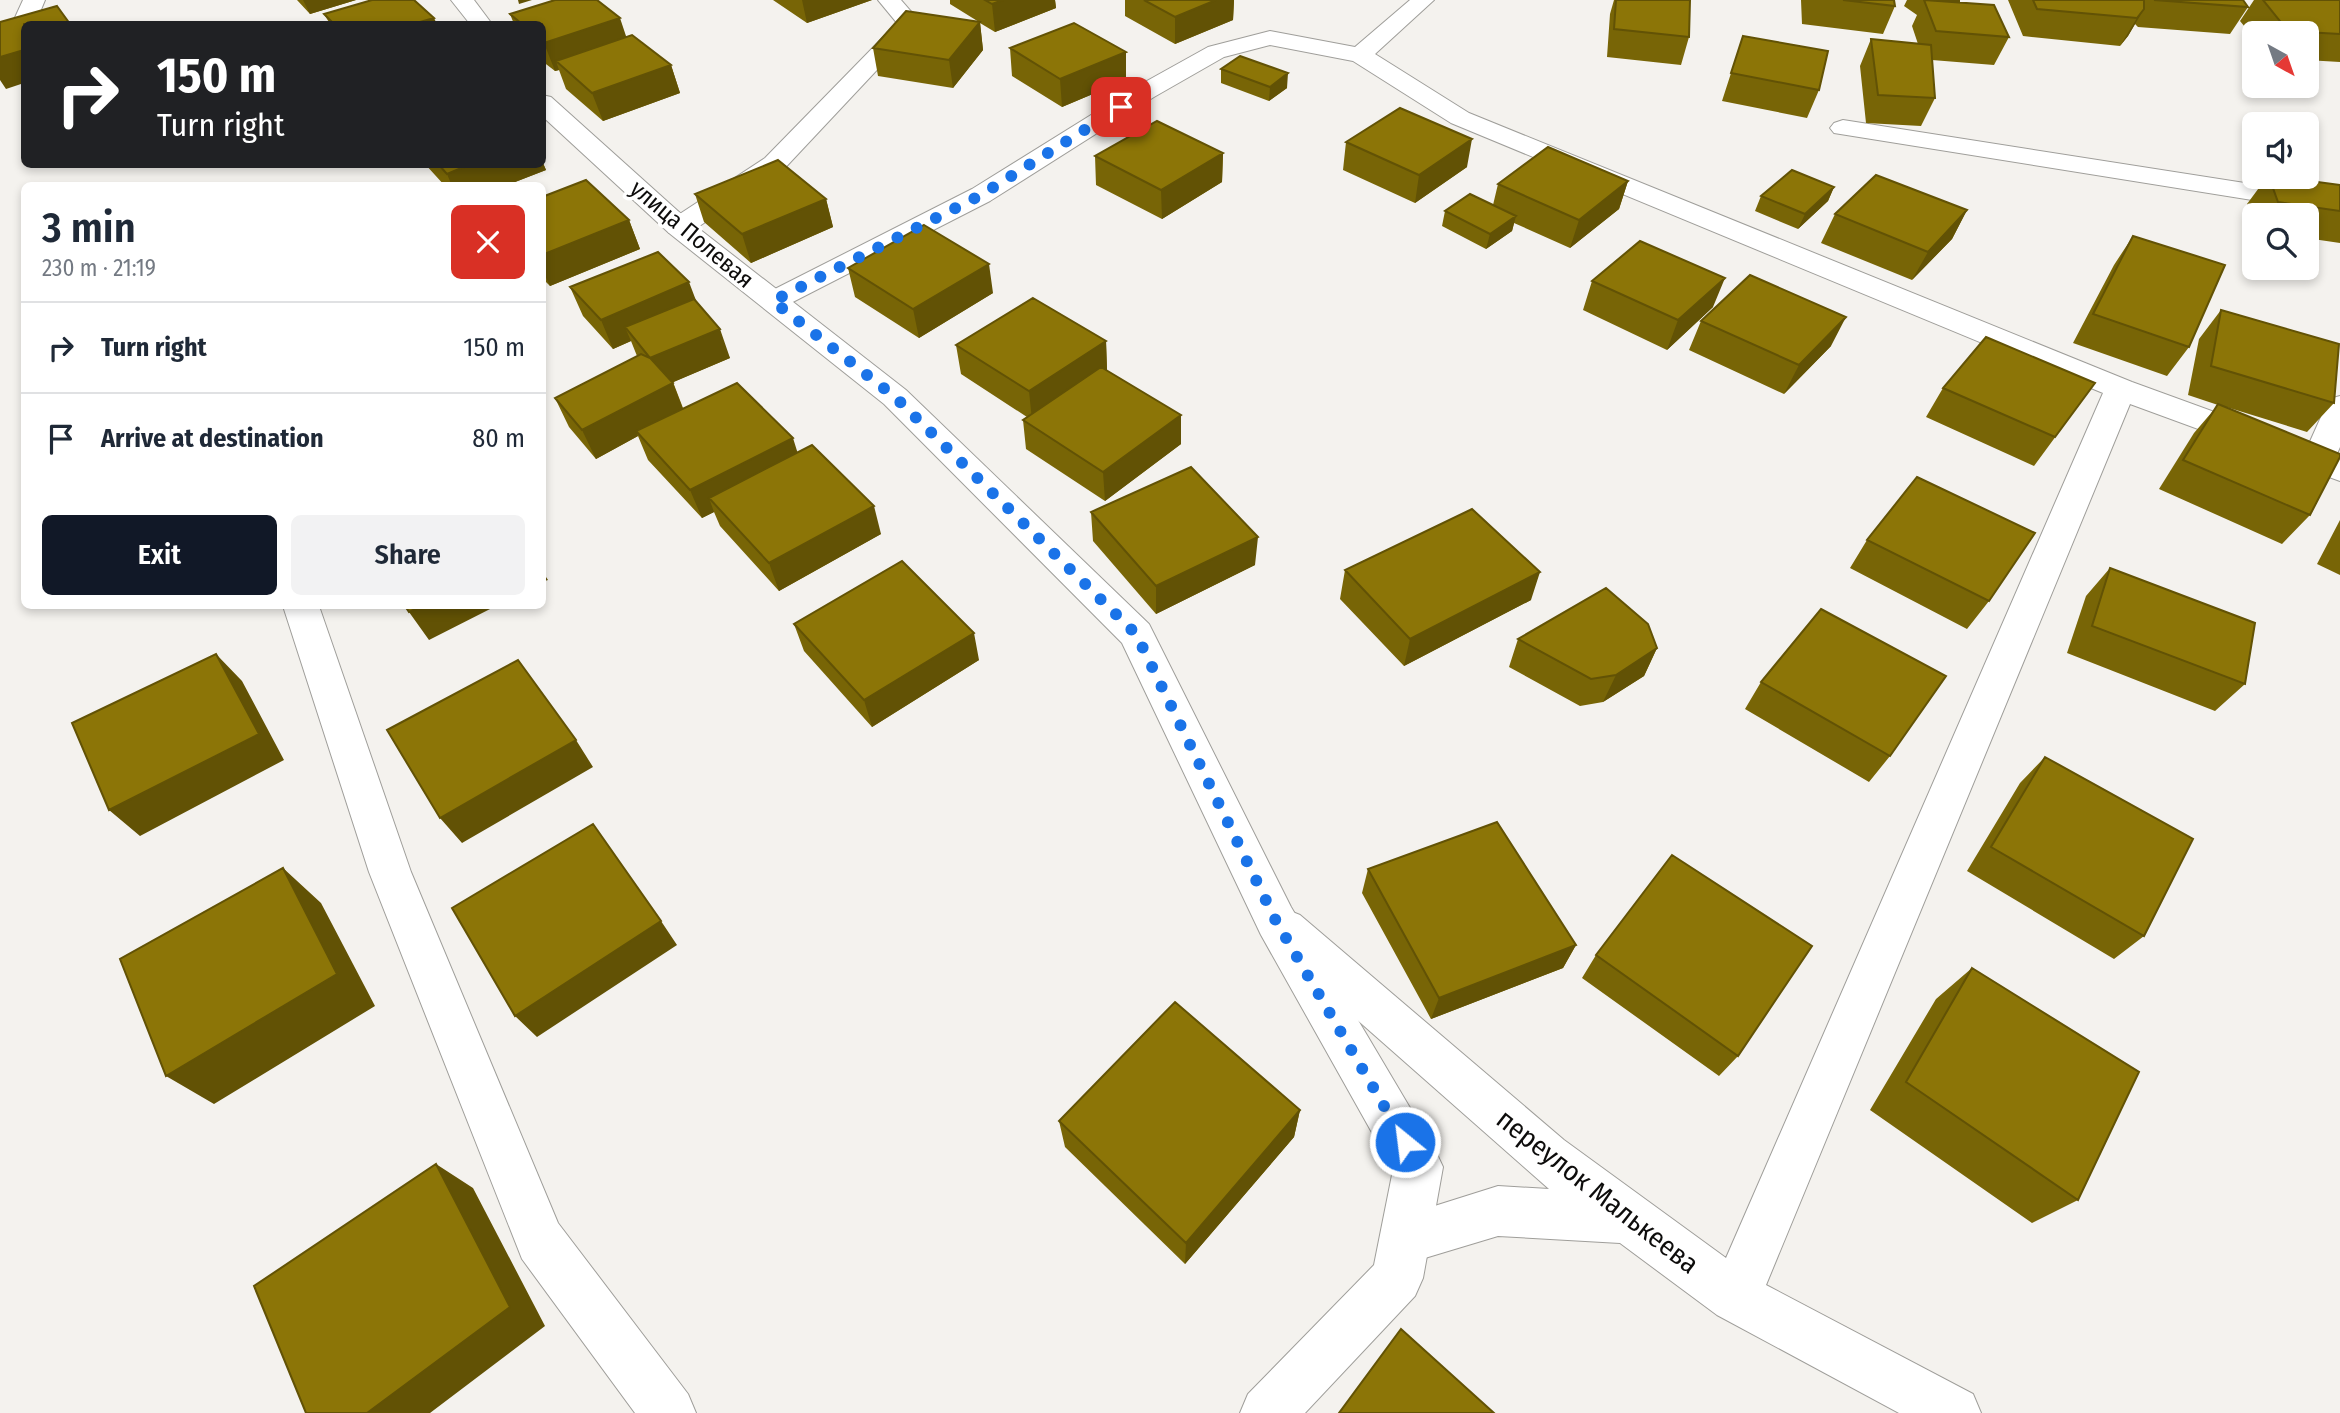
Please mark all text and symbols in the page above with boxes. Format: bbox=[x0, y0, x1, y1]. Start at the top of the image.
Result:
north arrow bbox=[2242, 21, 2319, 98]
map controls bbox=[2242, 21, 2319, 280]
text: 150 m bbox=[157, 46, 276, 105]
icon: right bbox=[42, 49, 133, 140]
pin bbox=[1091, 77, 1151, 137]
icon: arrive bbox=[1102, 88, 1140, 126]
text: Turn right bbox=[157, 106, 284, 144]
button: sound bbox=[2242, 112, 2319, 189]
street label: улица Полевая bbox=[625, 174, 759, 294]
text: 3 min bbox=[42, 203, 136, 253]
button: search bbox=[2242, 203, 2319, 280]
button: close bbox=[451, 205, 525, 279]
text: 230 m · 21:19 bbox=[42, 254, 156, 282]
icon: right bbox=[42, 329, 80, 367]
text: Turn right bbox=[101, 332, 207, 363]
text: 150 m bbox=[463, 332, 525, 363]
icon: arrive bbox=[42, 420, 80, 458]
text: Arrive at destination bbox=[101, 423, 324, 454]
text: 80 m bbox=[472, 423, 525, 454]
button: Exit bbox=[42, 515, 277, 595]
button: Share bbox=[291, 515, 525, 595]
street label: переулок Малькеева bbox=[1490, 1102, 1705, 1281]
position arrow bbox=[1368, 1105, 1442, 1179]

